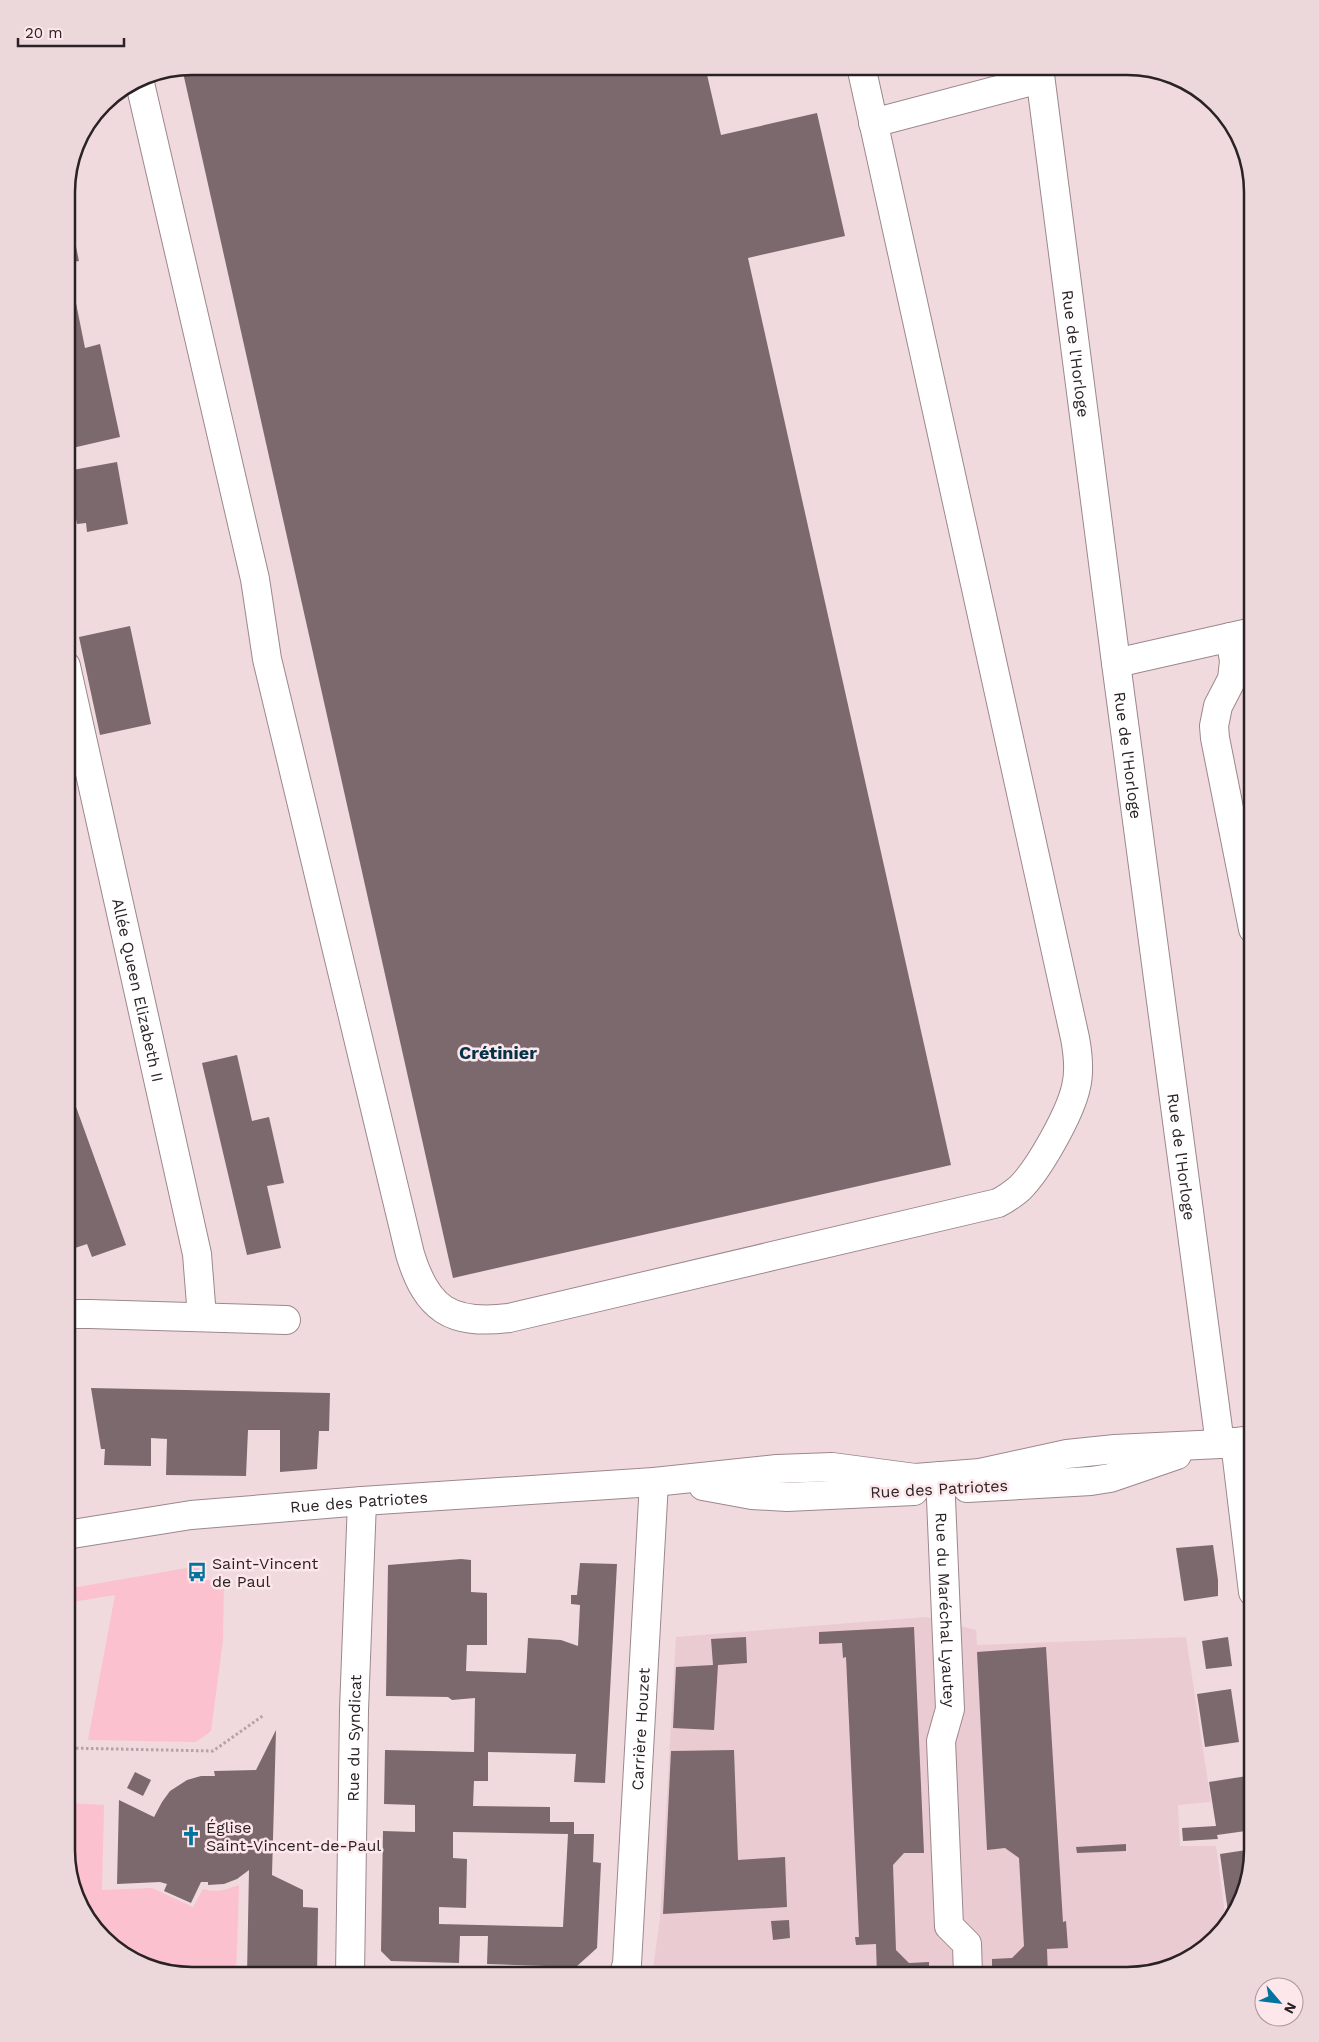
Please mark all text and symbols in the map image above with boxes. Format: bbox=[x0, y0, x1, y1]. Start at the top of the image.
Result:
scale bar bbox=[18, 15, 124, 47]
text: 20 m bbox=[25, 24, 63, 42]
street label: Rue de l'Horloge bbox=[1058, 289, 1094, 418]
street label: Rue de l'Horloge bbox=[1110, 690, 1146, 820]
street label: Allée Queen Elizabeth II bbox=[109, 896, 168, 1084]
district label: Crétinier bbox=[459, 1042, 537, 1063]
street label: Rue de l'Horloge bbox=[1164, 1092, 1200, 1221]
street label: Rue des Patriotes bbox=[870, 1476, 1008, 1502]
street label: Rue des Patriotes bbox=[289, 1487, 428, 1516]
street label: Rue du Maréchal Lyautey bbox=[932, 1512, 959, 1709]
place label: Saint-Vincent de Paul bbox=[212, 1554, 319, 1591]
bus stop icon: Saint-Vincent de Paul bbox=[186, 1561, 208, 1583]
street label: Carrière Houzet bbox=[627, 1667, 653, 1791]
street label: Rue du Syndicat bbox=[343, 1674, 365, 1802]
place label: Église Saint-Vincent-de-Paul bbox=[206, 1818, 381, 1855]
church icon: Église Saint-Vincent-de-Paul bbox=[180, 1825, 202, 1847]
north arrow bbox=[1254, 1977, 1304, 2027]
text: N bbox=[1281, 2000, 1300, 2016]

